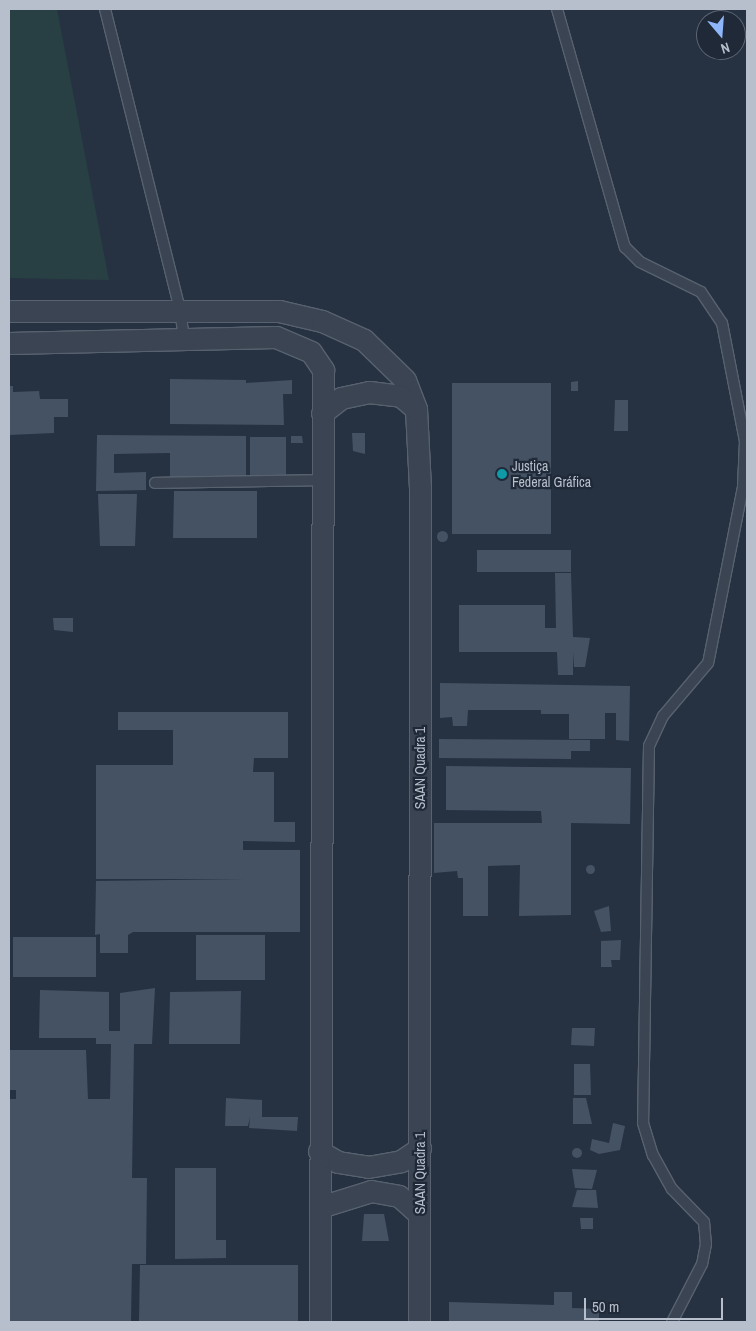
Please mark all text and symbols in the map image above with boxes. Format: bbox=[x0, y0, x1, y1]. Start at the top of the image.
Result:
north arrow bbox=[696, 10, 746, 60]
text: N bbox=[719, 38, 732, 58]
place label: Justiça Federal Gráfica bbox=[512, 458, 591, 491]
marker: Justiça Federal Gráfica bbox=[496, 468, 508, 480]
street label: SAAN Quadra 1 bbox=[412, 727, 428, 809]
street label: SAAN Quadra 1 bbox=[412, 1132, 428, 1214]
scale bar bbox=[586, 1288, 725, 1320]
text: 50 m bbox=[592, 1296, 619, 1317]

